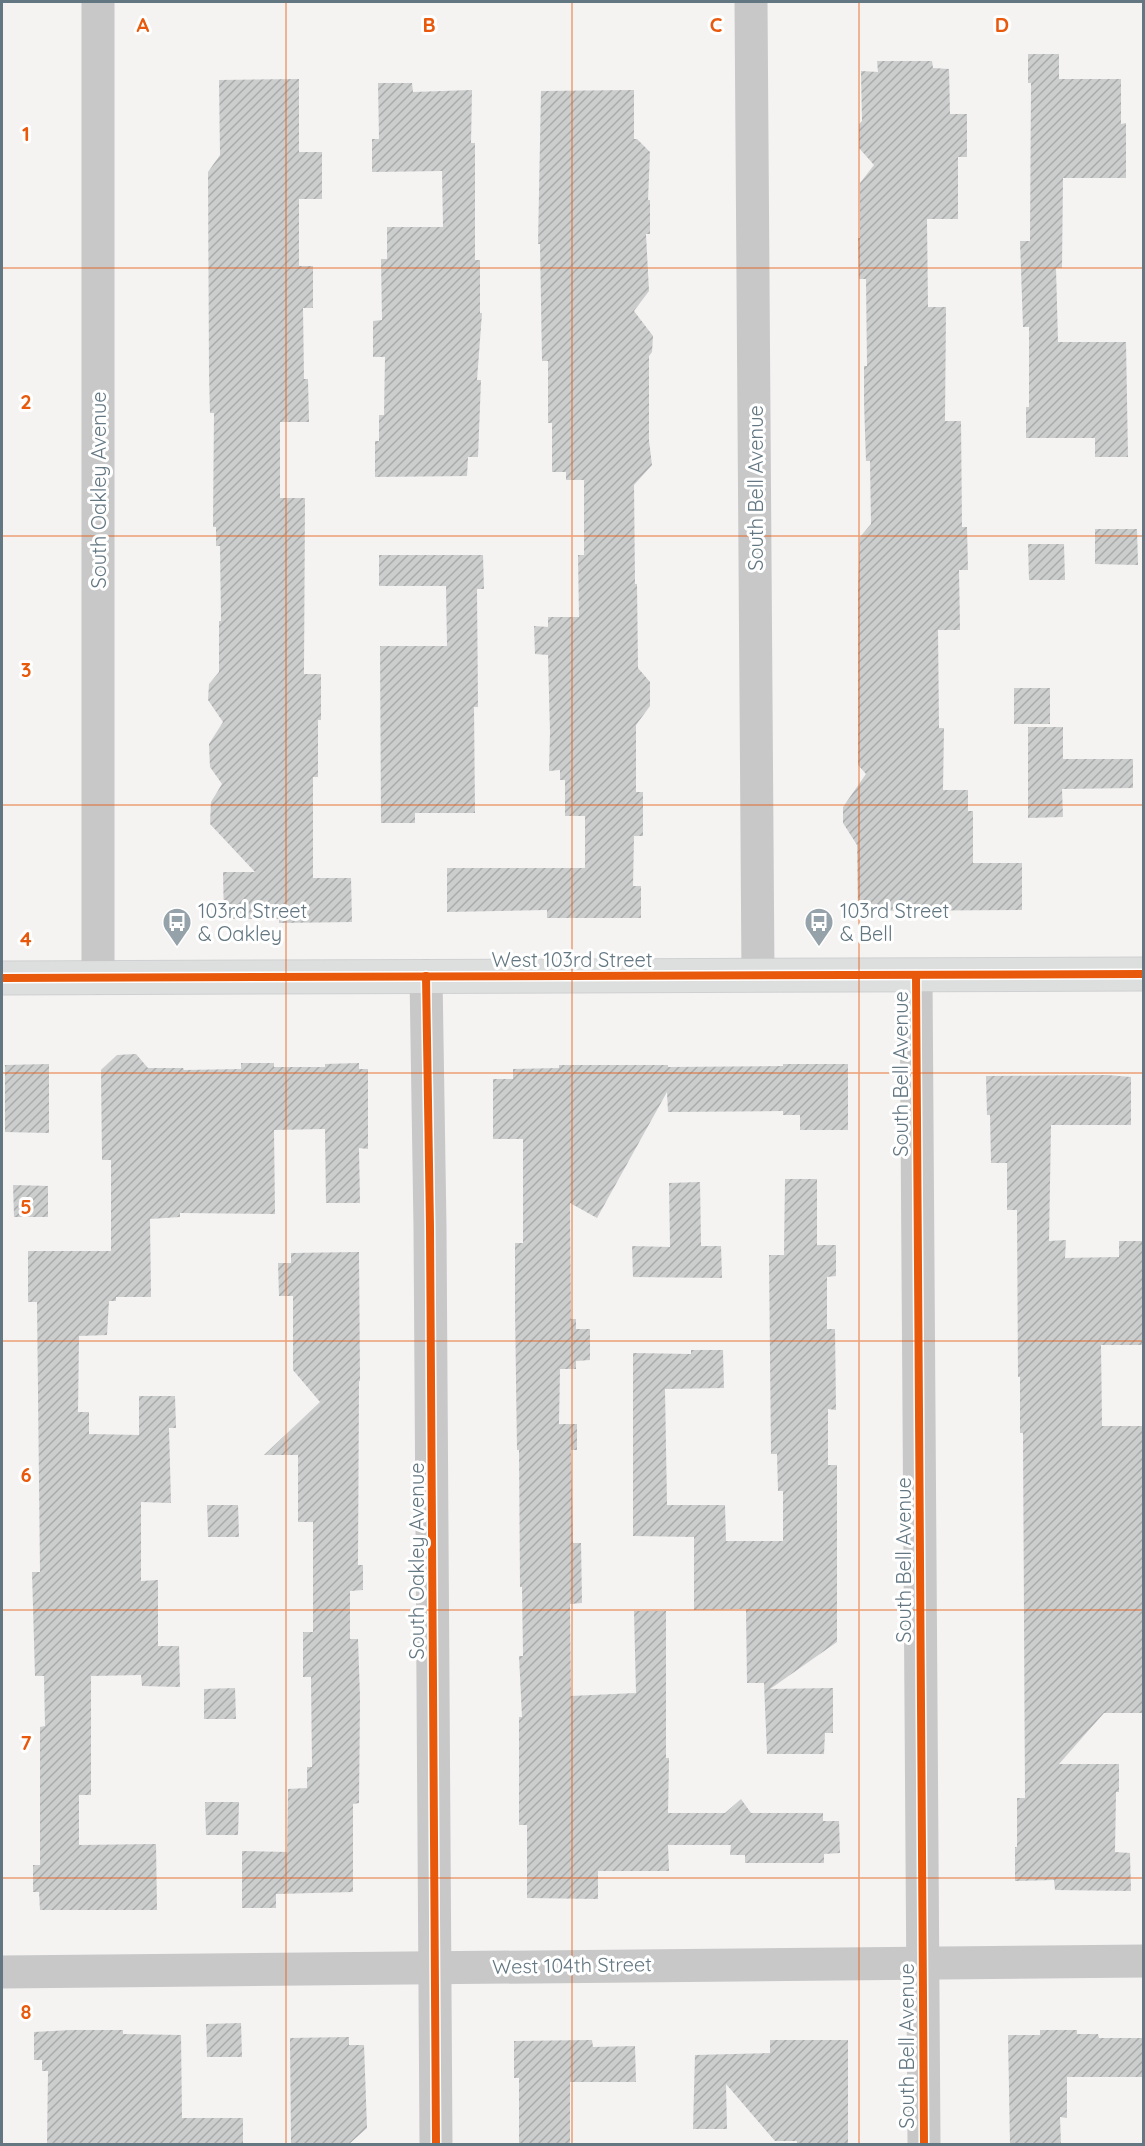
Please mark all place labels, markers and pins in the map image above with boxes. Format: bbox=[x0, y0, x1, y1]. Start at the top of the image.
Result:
place label: 103rd Street & Oakley bbox=[198, 898, 307, 946]
place label: 103rd Street & Bell bbox=[840, 898, 949, 946]
bus stop icon: 103rd Street & Oakley bbox=[161, 906, 193, 948]
bus stop icon: 103rd Street & Bell bbox=[803, 906, 835, 948]

